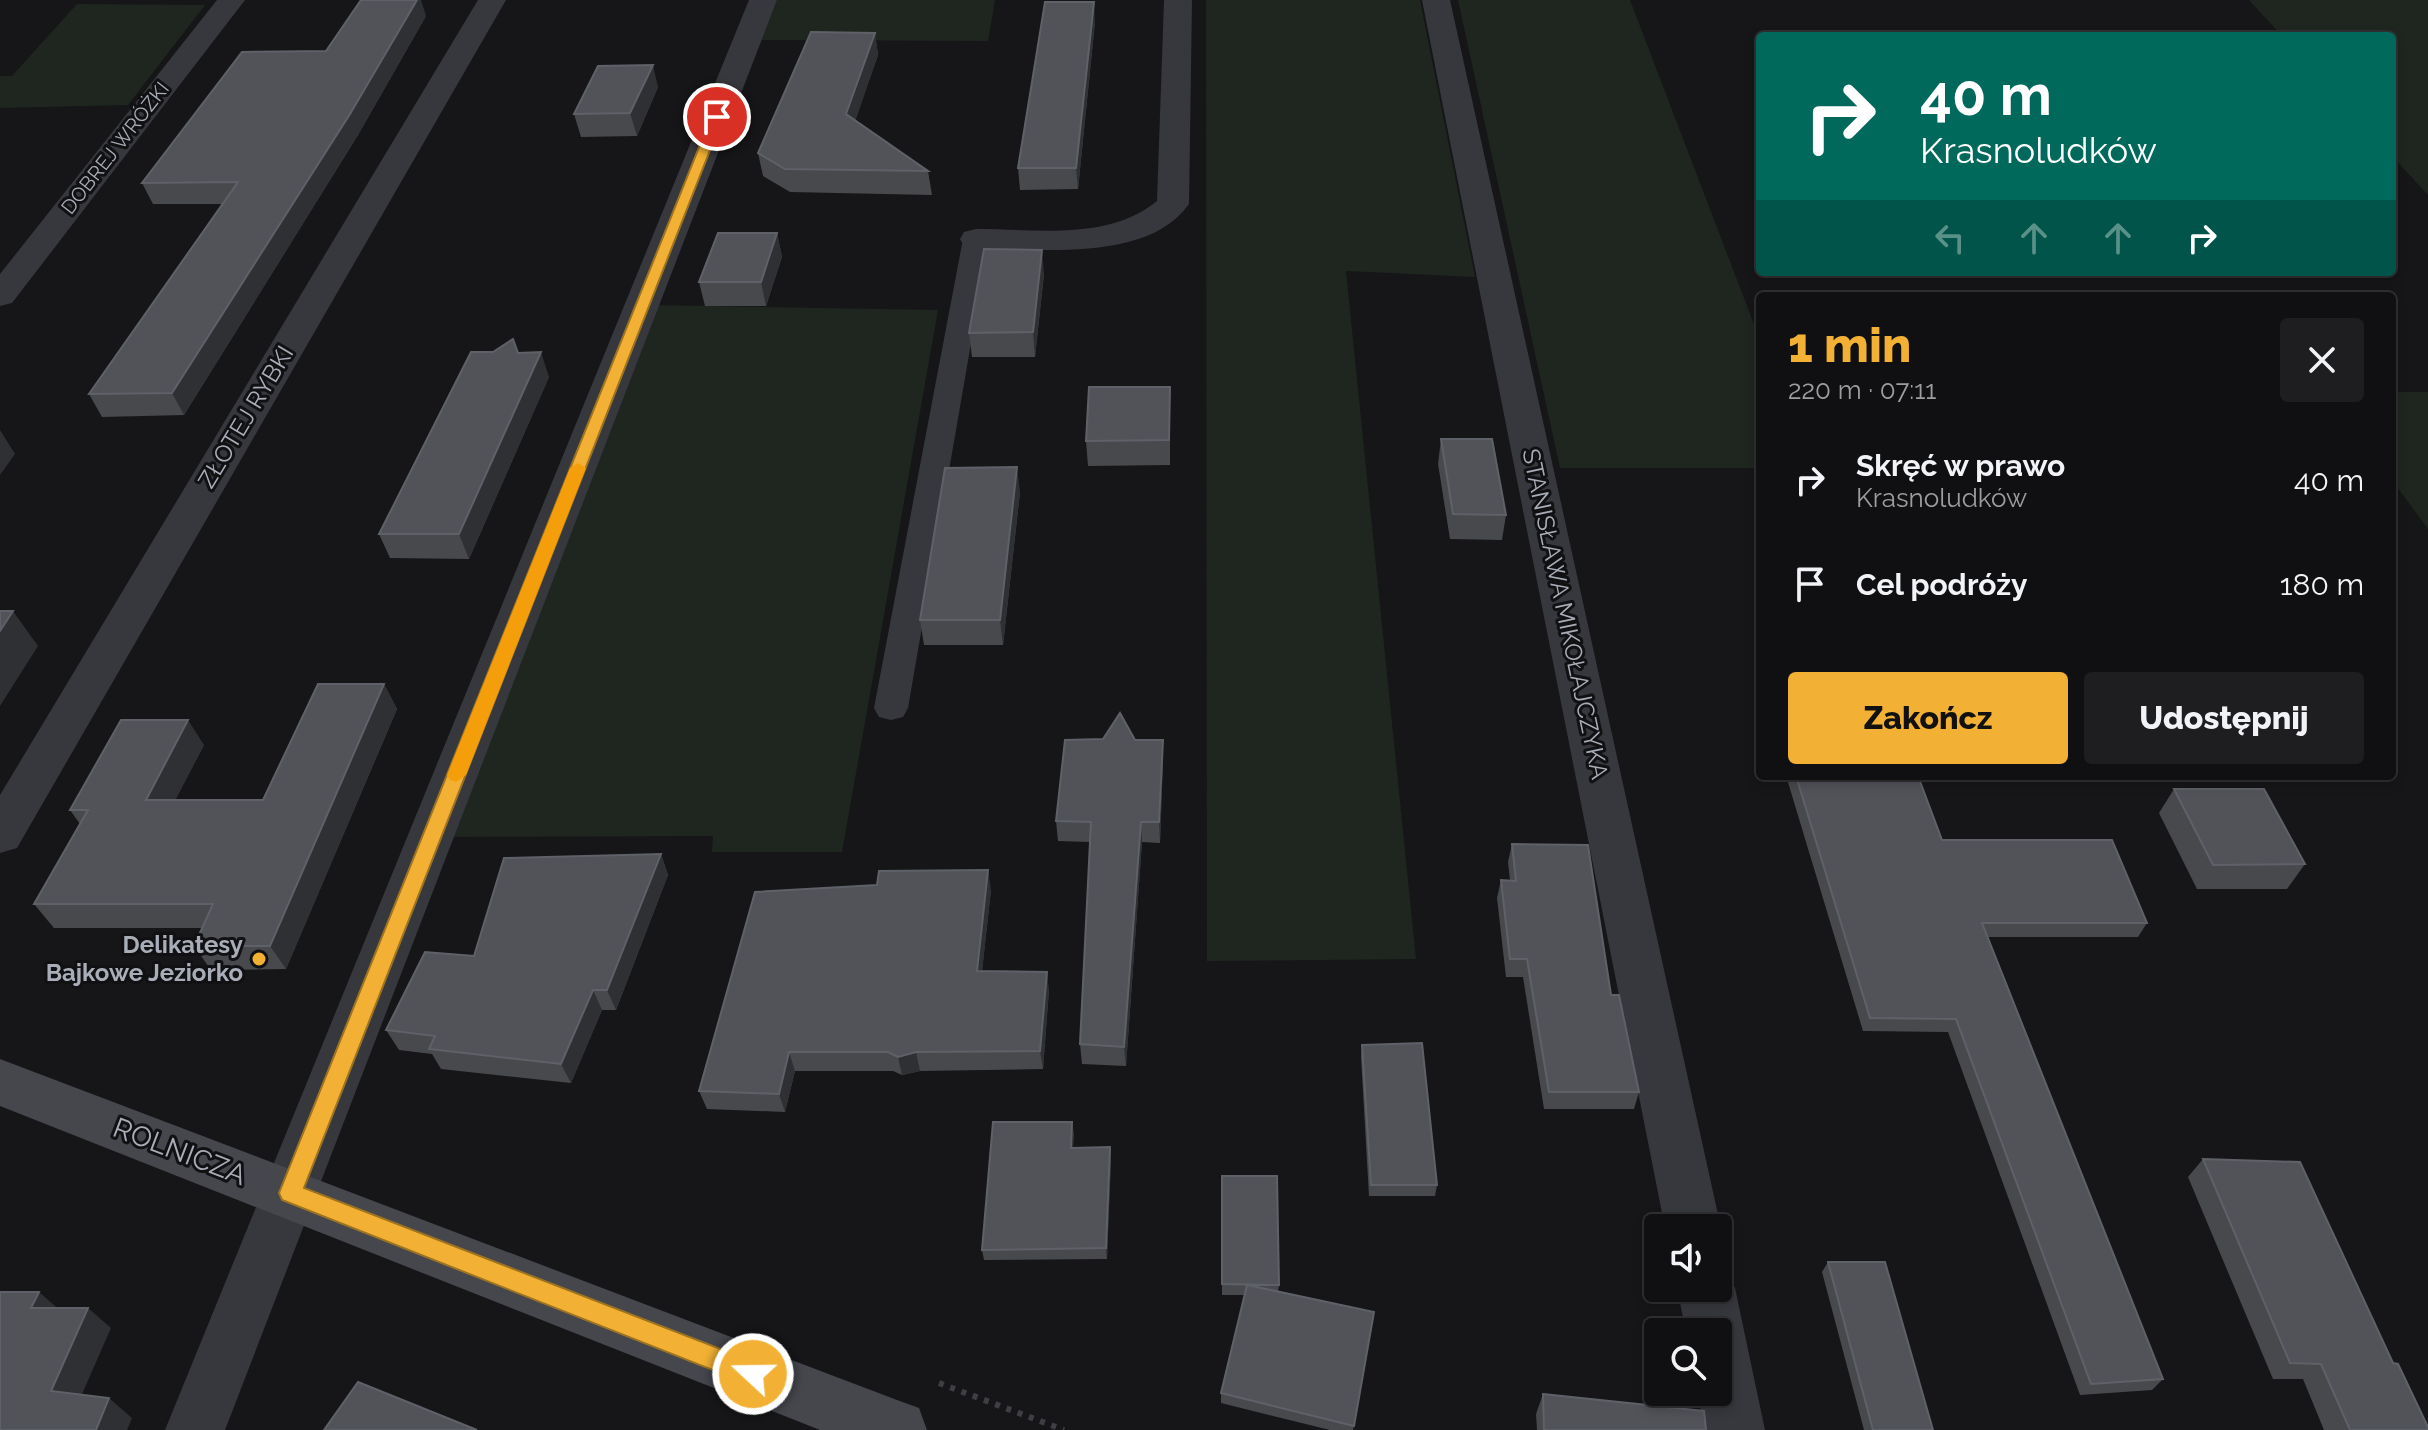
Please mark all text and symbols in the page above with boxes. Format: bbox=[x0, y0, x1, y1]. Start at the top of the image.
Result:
text: 40 m bbox=[1920, 62, 2052, 128]
icon: right bbox=[1788, 64, 1892, 168]
street label: DOBREJ WRÓŻKI bbox=[55, 77, 174, 219]
pin bbox=[683, 83, 751, 151]
icon: arrive bbox=[695, 95, 739, 139]
text: Krasnoludków bbox=[1920, 129, 2157, 171]
icon: left bbox=[1928, 216, 1972, 260]
icon: ahead bbox=[2012, 216, 2056, 260]
icon: ahead bbox=[2096, 216, 2140, 260]
icon: right bbox=[2180, 216, 2224, 260]
text: 1 min bbox=[1788, 317, 1911, 373]
button: close bbox=[2280, 318, 2364, 402]
street label: ZŁOTEJ RYBKI bbox=[192, 340, 299, 493]
text: 220 m · 07:11 bbox=[1788, 375, 1936, 405]
street label: STANISŁAWA MIKOŁAJCZYKA bbox=[1516, 446, 1615, 782]
text: Skręć w prawo bbox=[1856, 448, 2065, 483]
icon: right bbox=[1788, 458, 1832, 502]
text: 40 m bbox=[2294, 463, 2364, 498]
text: Krasnoludków bbox=[1856, 483, 2027, 513]
icon: arrive bbox=[1788, 562, 1832, 606]
text: Cel podróży bbox=[1856, 567, 2028, 602]
text: 180 m bbox=[2280, 567, 2364, 602]
button: Zakończ bbox=[1788, 672, 2068, 764]
button: Udostępnij bbox=[2084, 672, 2364, 764]
place label: Delikatesy Bajkowe Jeziorko bbox=[46, 930, 243, 987]
marker: Delikatesy Bajkowe Jeziorko bbox=[250, 950, 268, 968]
street label: ROLNICZA bbox=[109, 1111, 251, 1192]
map controls bbox=[1644, 1214, 1732, 1406]
button: sound bbox=[1644, 1214, 1732, 1302]
button: search bbox=[1644, 1318, 1732, 1406]
position arrow bbox=[711, 1332, 795, 1416]

